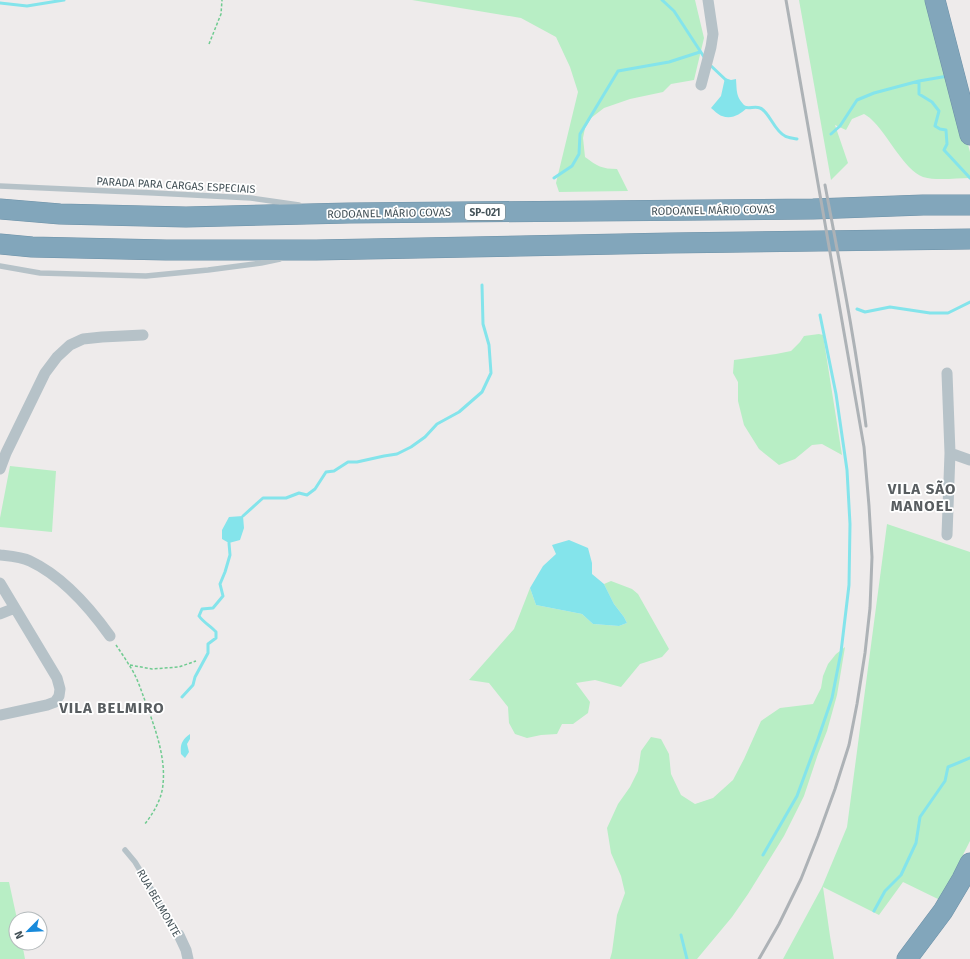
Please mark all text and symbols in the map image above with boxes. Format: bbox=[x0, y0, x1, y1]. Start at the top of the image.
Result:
street label: PARADA PARA CARGAS ESPECIAIS bbox=[96, 175, 256, 196]
street label: RODOANEL MÁRIO COVAS bbox=[651, 202, 775, 218]
road number: SP-021 bbox=[465, 204, 505, 220]
street label: RODOANEL MÁRIO COVAS bbox=[327, 205, 451, 221]
district label: VILA SÃO MANOEL bbox=[887, 480, 956, 515]
district label: VILA BELMIRO bbox=[58, 699, 165, 717]
street label: RUA BELMONTE bbox=[134, 867, 183, 940]
north arrow bbox=[8, 911, 48, 951]
text: N bbox=[12, 929, 27, 941]

